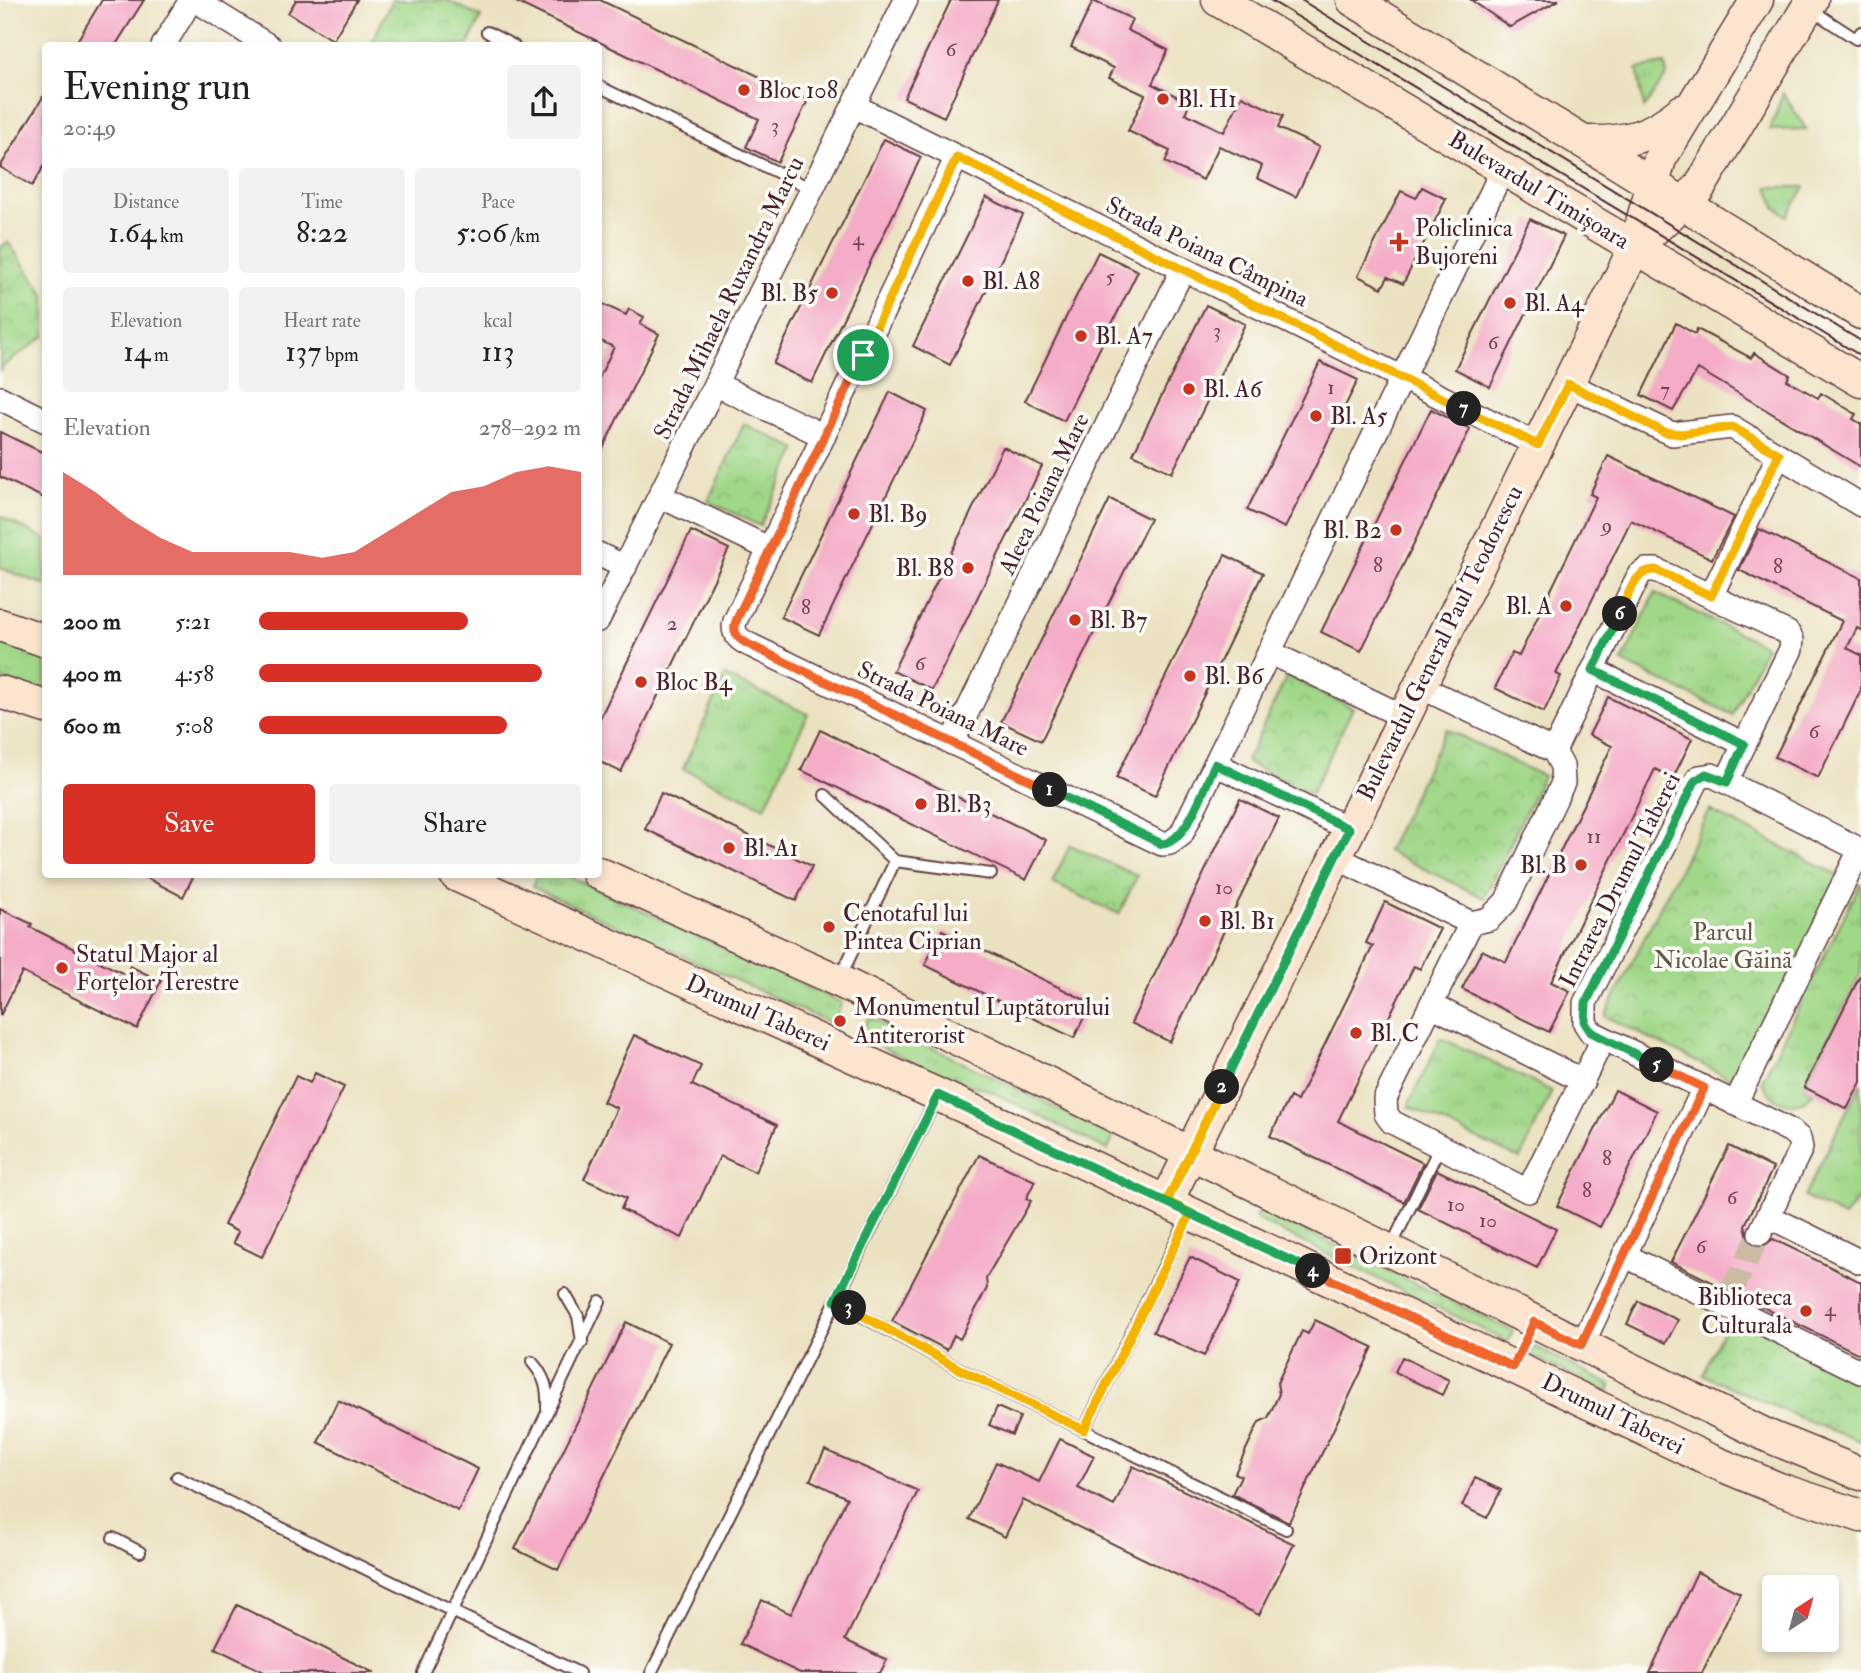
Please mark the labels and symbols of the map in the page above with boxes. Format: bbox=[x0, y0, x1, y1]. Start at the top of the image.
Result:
house number: 6 bbox=[946, 36, 958, 63]
place label: Bloc 108 bbox=[758, 75, 838, 106]
marker: Bloc 108 bbox=[736, 82, 752, 98]
place label: Bl. H1 bbox=[1177, 84, 1237, 115]
marker: Bl. H1 bbox=[1155, 91, 1171, 107]
house number: 3 bbox=[771, 112, 779, 139]
street label: Bulevardul Timișoara bbox=[1443, 124, 1636, 257]
street label: Strada Mihaela Ruxandra Marcu bbox=[647, 151, 811, 445]
street label: Strada Poiana Câmpina bbox=[1101, 189, 1314, 315]
place label: Policlinica Bujoreni bbox=[1415, 213, 1514, 272]
house number: 4 bbox=[852, 225, 865, 252]
marker: Policlinica Bujoreni bbox=[1389, 232, 1409, 252]
house number: 5 bbox=[1105, 263, 1115, 290]
place label: Bl. A8 bbox=[982, 266, 1040, 297]
marker: Bl. A8 bbox=[960, 273, 976, 289]
place label: Bl. B5 bbox=[760, 278, 818, 309]
marker: Bl. B5 bbox=[824, 285, 840, 301]
place label: Bl. A4 bbox=[1524, 288, 1585, 319]
marker: Bl. A4 bbox=[1502, 295, 1518, 311]
house number: 3 bbox=[1213, 317, 1221, 344]
place label: Bl. A7 bbox=[1095, 321, 1153, 352]
pin bbox=[833, 325, 893, 385]
marker: Bl. A7 bbox=[1073, 328, 1089, 344]
house number: 6 bbox=[1488, 329, 1500, 356]
place label: Bl. A6 bbox=[1203, 374, 1264, 405]
house number: 1 bbox=[1327, 374, 1335, 401]
house number: 7 bbox=[1660, 376, 1670, 403]
marker: Bl. A6 bbox=[1181, 381, 1197, 397]
pin: 7 bbox=[1446, 392, 1482, 426]
place label: Bl. A5 bbox=[1330, 401, 1388, 432]
street label: Aleea Poiana Mare bbox=[991, 408, 1097, 581]
marker: Bl. A5 bbox=[1308, 408, 1324, 424]
street label: Bulevardul General Paul Teodorescu bbox=[1350, 480, 1530, 806]
place label: Bl. B9 bbox=[868, 499, 928, 530]
marker: Bl. B9 bbox=[846, 506, 862, 522]
house number: 9 bbox=[1600, 512, 1612, 539]
place label: Bl. B2 bbox=[1323, 515, 1382, 546]
marker: Bl. B2 bbox=[1388, 522, 1404, 538]
house number: 8 bbox=[1373, 552, 1383, 579]
place label: Bl. B8 bbox=[896, 553, 954, 584]
house number: 8 bbox=[1773, 553, 1783, 580]
marker: Bl. B8 bbox=[960, 560, 976, 576]
place label: Bl. A bbox=[1505, 591, 1552, 622]
house number: 8 bbox=[801, 594, 811, 621]
pin: 6 bbox=[1602, 596, 1638, 632]
marker: Bl. A bbox=[1558, 598, 1574, 614]
place label: Bl. B7 bbox=[1089, 605, 1147, 636]
house number: 2 bbox=[667, 610, 677, 637]
marker: Bl. B7 bbox=[1067, 612, 1083, 628]
house number: 6 bbox=[915, 650, 927, 677]
street label: Strada Poiana Mare bbox=[852, 654, 1034, 764]
place label: Bl. B6 bbox=[1204, 661, 1265, 692]
place label: Bloc B4 bbox=[655, 667, 733, 698]
marker: Bl. B6 bbox=[1182, 668, 1198, 684]
marker: Bloc B4 bbox=[633, 674, 649, 690]
house number: 6 bbox=[1809, 718, 1821, 745]
street label: Intrarea Drumul Taberei bbox=[1552, 767, 1688, 993]
pin: 1 bbox=[1032, 772, 1068, 808]
place label: Bl. B3 bbox=[935, 789, 991, 820]
marker: Bl. B3 bbox=[913, 796, 929, 812]
house number: 11 bbox=[1587, 823, 1602, 850]
place label: Bl. A1 bbox=[743, 833, 798, 864]
marker: Bl. A1 bbox=[721, 840, 737, 856]
place label: Bl. B bbox=[1520, 850, 1567, 881]
marker: Bl. B bbox=[1573, 857, 1589, 873]
house number: 10 bbox=[1215, 874, 1233, 901]
place label: Cenotaful lui Pintea Ciprian bbox=[843, 898, 982, 957]
place label: Bl. B1 bbox=[1219, 906, 1275, 937]
marker: Bl. B1 bbox=[1197, 913, 1213, 929]
park label: Parcul Nicolae Găină bbox=[1654, 917, 1793, 976]
marker: Cenotaful lui Pintea Ciprian bbox=[821, 919, 837, 935]
place label: Statul Major al Forțelor Terestre bbox=[76, 939, 239, 998]
marker: Statul Major al Forțelor Terestre bbox=[54, 960, 70, 976]
street label: Drumul Taberei bbox=[681, 967, 835, 1059]
place label: Monumentul Luptătorului Antiterorist bbox=[853, 992, 1110, 1051]
marker: Monumentul Luptătorului Antiterorist bbox=[832, 1013, 848, 1029]
place label: Bl. C bbox=[1370, 1018, 1419, 1049]
marker: Bl. C bbox=[1348, 1025, 1364, 1041]
pin: 5 bbox=[1640, 1048, 1674, 1082]
pin: 2 bbox=[1204, 1070, 1240, 1104]
house number: 8 bbox=[1602, 1145, 1612, 1172]
house number: 8 bbox=[1582, 1177, 1592, 1204]
house number: 6 bbox=[1727, 1184, 1739, 1211]
house number: 10 bbox=[1447, 1191, 1465, 1218]
house number: 10 bbox=[1479, 1207, 1497, 1234]
house number: 6 bbox=[1696, 1233, 1708, 1260]
place label: Orizont bbox=[1359, 1241, 1437, 1272]
marker: Orizont bbox=[1333, 1246, 1353, 1266]
pin: 4 bbox=[1296, 1254, 1330, 1288]
place label: Biblioteca Culturala bbox=[1697, 1282, 1793, 1341]
pin: 3 bbox=[832, 1290, 866, 1326]
house number: 4 bbox=[1824, 1296, 1837, 1323]
marker: Biblioteca Culturala bbox=[1798, 1303, 1814, 1319]
street label: Drumul Taberei bbox=[1537, 1366, 1689, 1462]
north arrow bbox=[1762, 1575, 1839, 1652]

